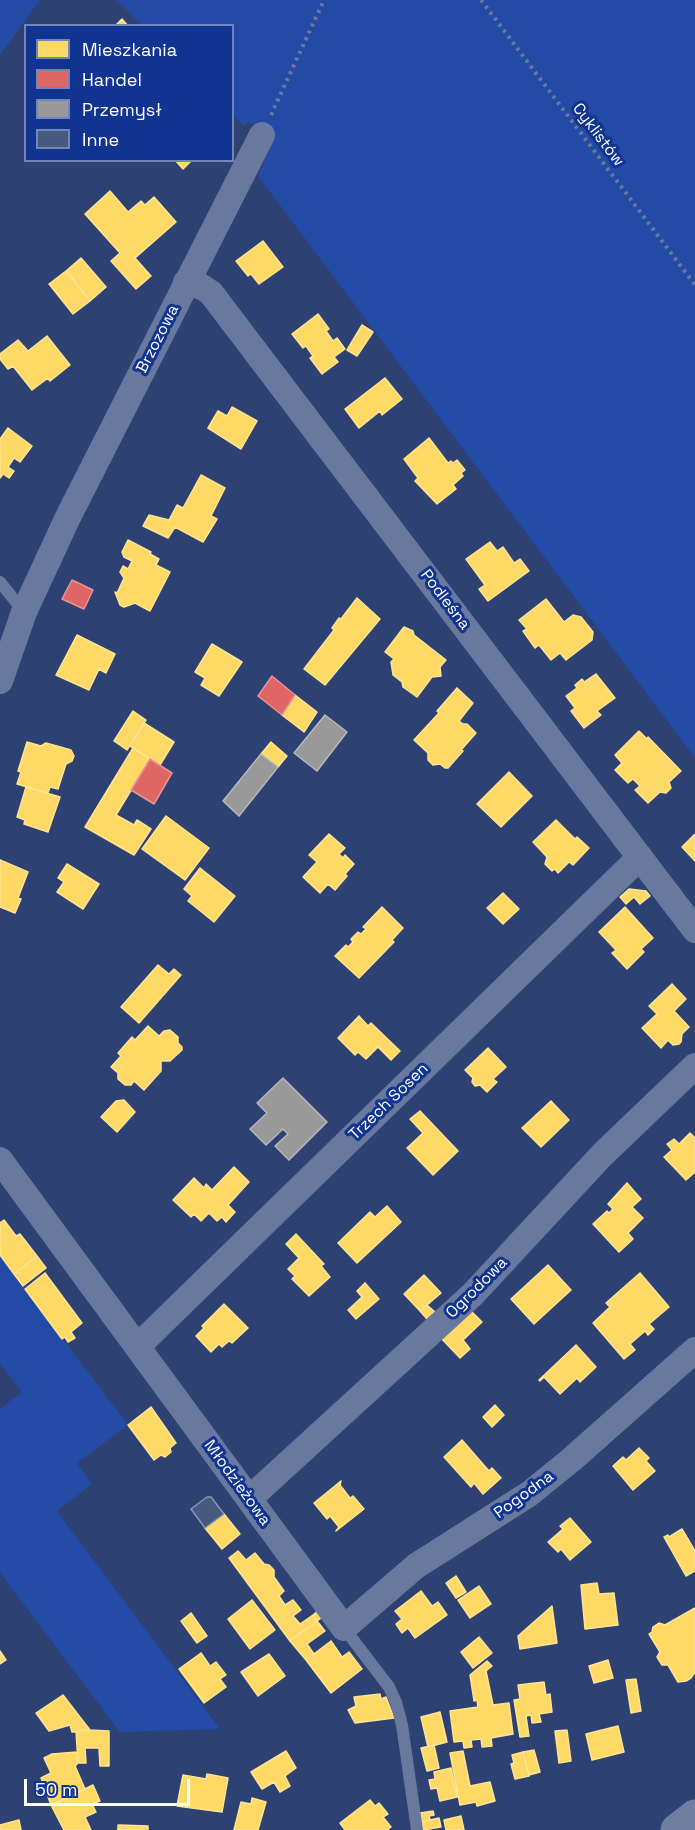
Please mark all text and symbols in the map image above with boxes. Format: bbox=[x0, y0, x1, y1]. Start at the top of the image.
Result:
legend bbox=[24, 24, 234, 162]
text: Mieszkania bbox=[82, 38, 177, 61]
text: Handel bbox=[82, 68, 142, 91]
text: Przemysł bbox=[82, 98, 162, 121]
street label: Cyklistów bbox=[568, 100, 628, 170]
text: Inne bbox=[82, 128, 119, 151]
street label: Brzozowa bbox=[133, 302, 183, 376]
street label: Podleśna bbox=[416, 566, 474, 634]
street label: Trzech Sosen bbox=[345, 1059, 433, 1145]
street label: Ogrodowa bbox=[442, 1253, 512, 1323]
street label: Młodzieżowa bbox=[200, 1436, 274, 1530]
street label: Pogodna bbox=[491, 1467, 557, 1523]
scale bar bbox=[27, 1767, 194, 1805]
text: 50 m bbox=[35, 1778, 77, 1801]

